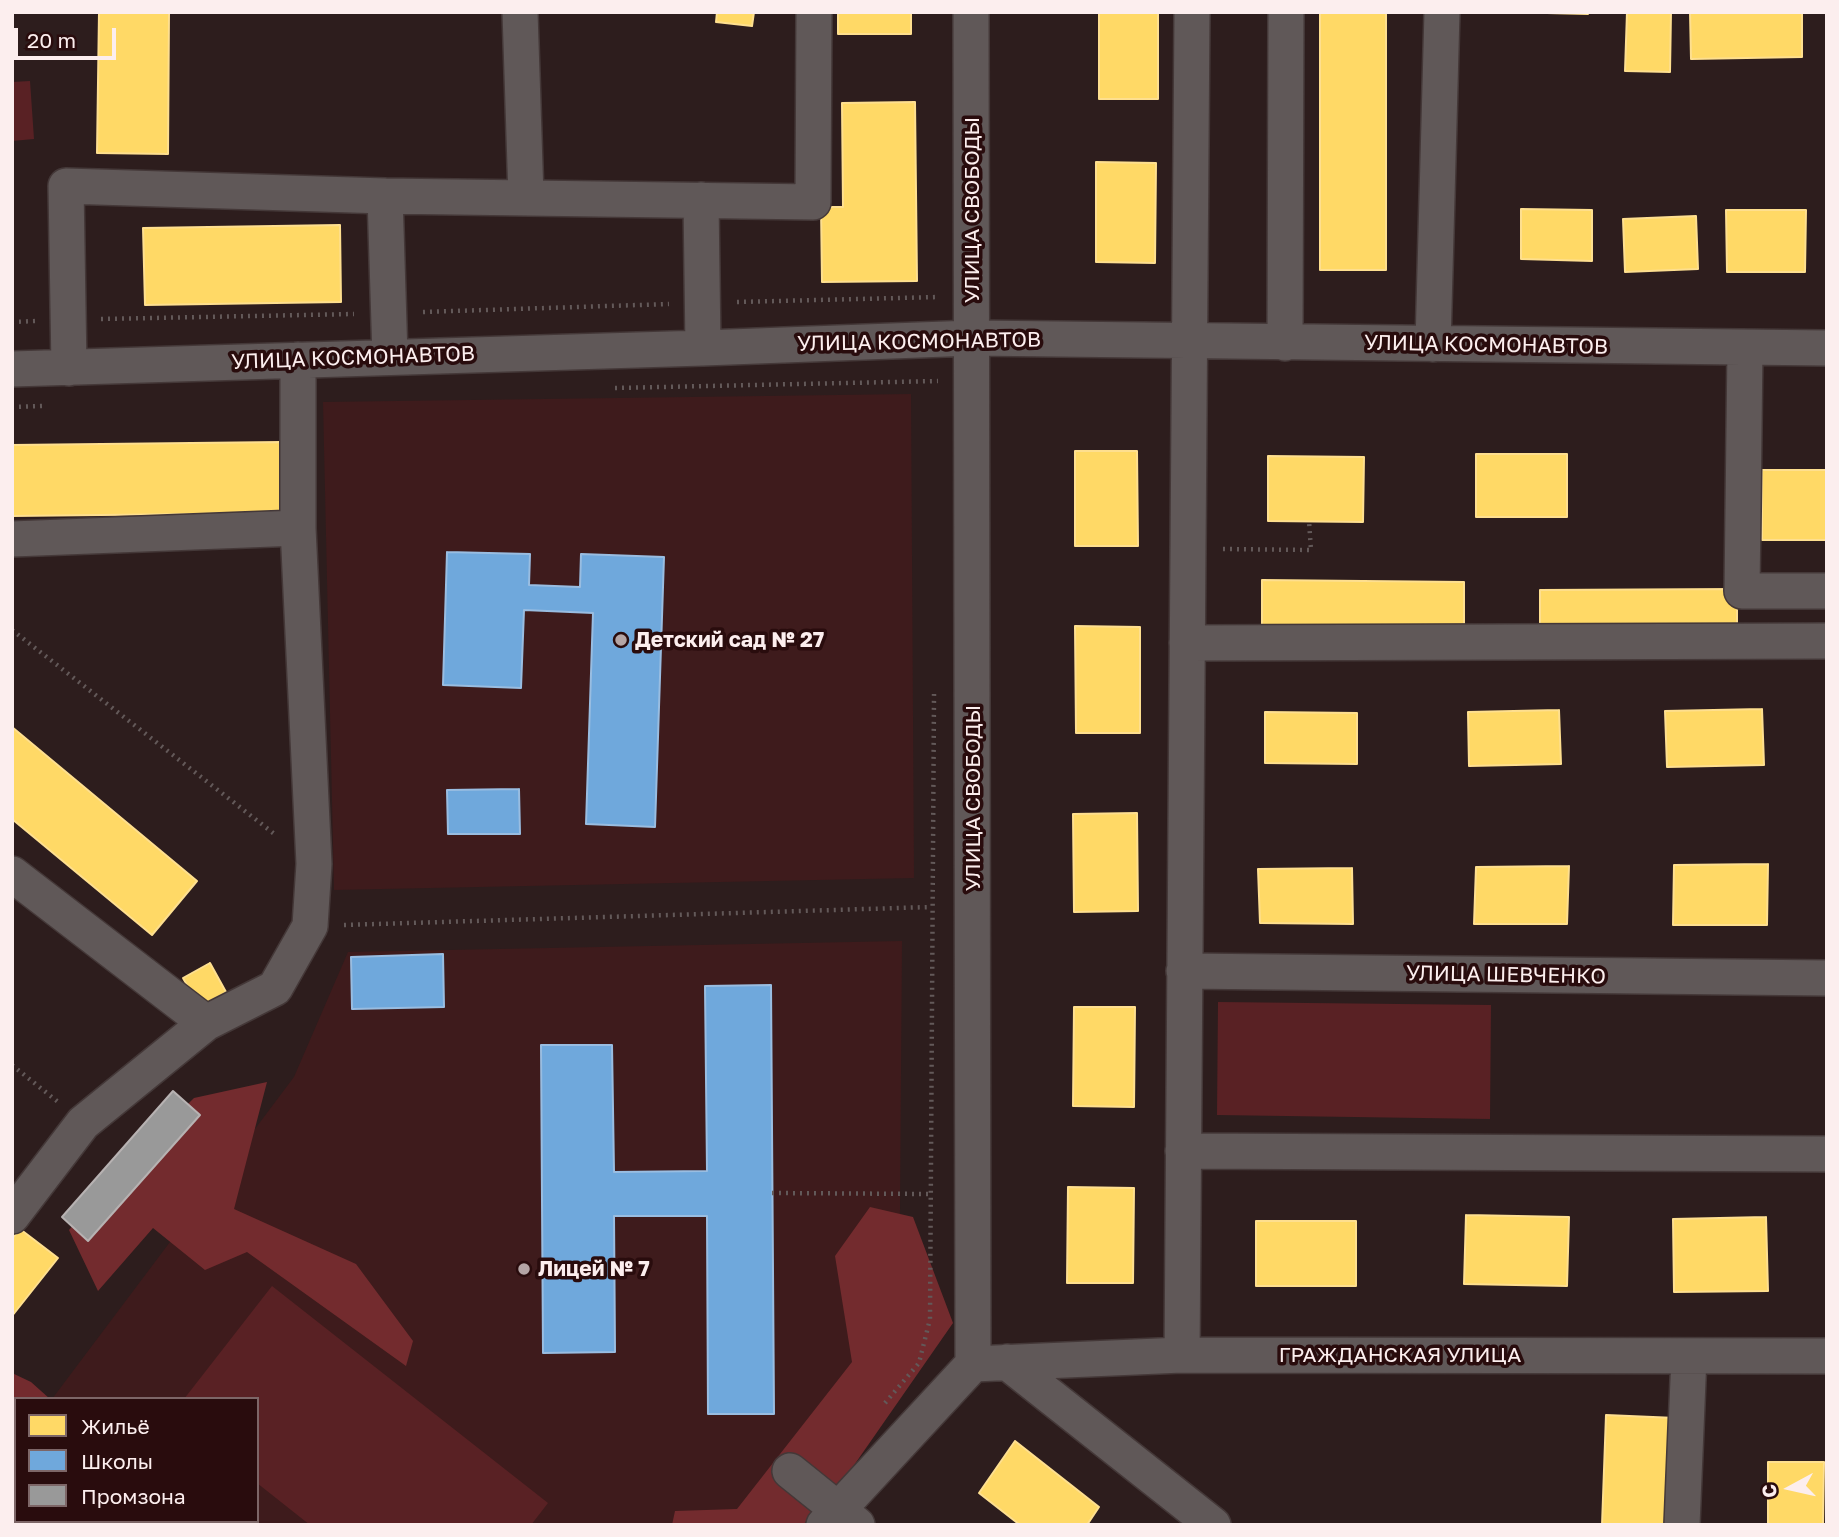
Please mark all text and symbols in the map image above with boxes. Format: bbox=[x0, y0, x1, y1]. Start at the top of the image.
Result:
scale bar bbox=[18, 14, 119, 58]
text: 20 m bbox=[27, 27, 76, 53]
street label: УЛИЦА СВОБОДЫ bbox=[959, 117, 985, 303]
street label: УЛИЦА КОСМОНАВТОВ bbox=[797, 327, 1041, 357]
street label: УЛИЦА КОСМОНАВТОВ bbox=[1364, 330, 1608, 360]
street label: УЛИЦА КОСМОНАВТОВ bbox=[231, 341, 475, 375]
place label: Детский сад № 27 bbox=[635, 627, 824, 653]
marker: Детский сад № 27 bbox=[613, 632, 629, 648]
street label: УЛИЦА СВОБОДЫ bbox=[960, 705, 986, 891]
street label: УЛИЦА ШЕВЧЕНКО bbox=[1406, 961, 1606, 989]
place label: Лицей № 7 bbox=[538, 1256, 650, 1282]
marker: Лицей № 7 bbox=[516, 1261, 532, 1277]
street label: ГРАЖДАНСКАЯ УЛИЦА bbox=[1279, 1342, 1521, 1368]
legend bbox=[14, 1397, 259, 1523]
text: Жильё bbox=[81, 1413, 150, 1439]
text: Школы bbox=[81, 1448, 153, 1474]
north arrow bbox=[1755, 1453, 1825, 1523]
text: Промзона bbox=[81, 1483, 186, 1509]
text: С bbox=[1756, 1483, 1781, 1499]

